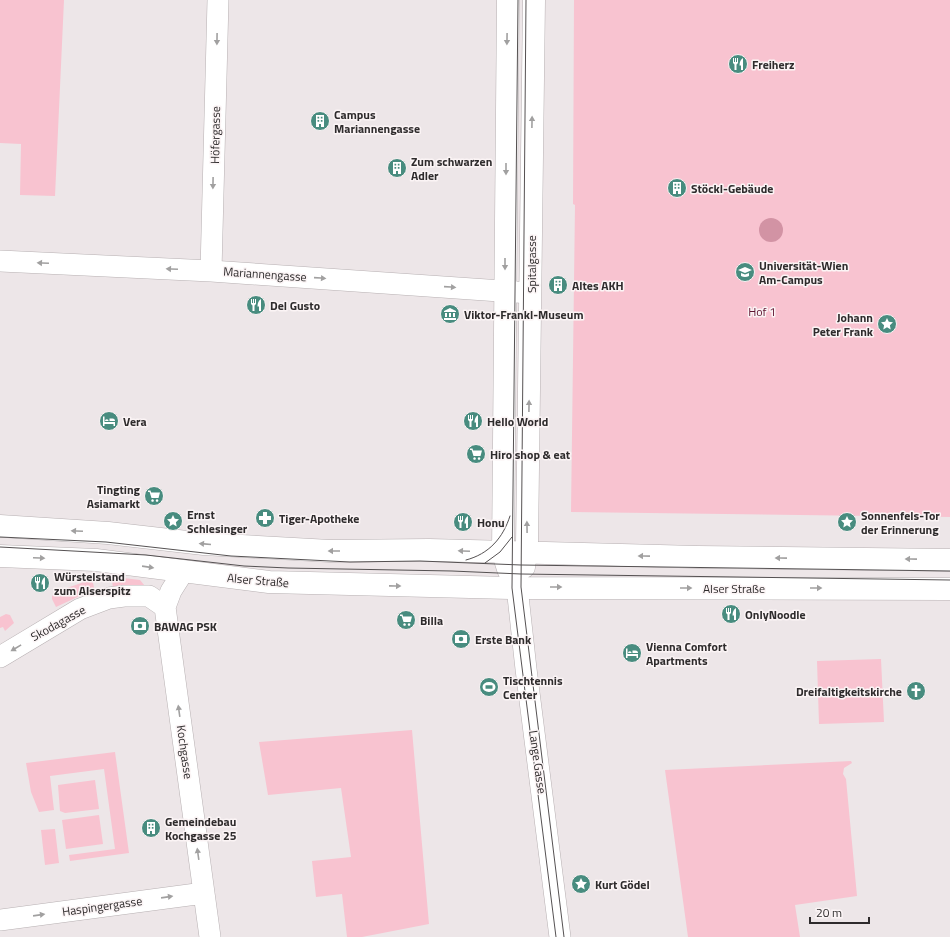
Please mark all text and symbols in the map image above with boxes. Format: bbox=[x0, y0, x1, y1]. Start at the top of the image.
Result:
one-way arrow bbox=[214, 33, 220, 46]
one-way arrow bbox=[504, 33, 510, 46]
restaurant icon: Freiherz bbox=[727, 53, 749, 75]
place label: Freiherz bbox=[752, 55, 795, 74]
place label: Campus Mariannengasse bbox=[334, 105, 420, 138]
street label: Höfergasse bbox=[205, 106, 225, 164]
building icon: Campus Mariannengasse bbox=[309, 110, 331, 132]
one-way arrow bbox=[529, 115, 535, 128]
place label: Zum schwarzen Adler bbox=[411, 152, 492, 185]
building icon: Zum schwarzen Adler bbox=[386, 157, 408, 179]
one-way arrow bbox=[503, 163, 509, 176]
one-way arrow bbox=[210, 177, 217, 189]
building icon: Stöckl-Gebäude bbox=[666, 177, 688, 199]
place label: Stöckl-Gebäude bbox=[691, 179, 773, 198]
street label: Spitalgasse bbox=[522, 235, 541, 293]
place label: Universität-Wien Am-Campus bbox=[759, 256, 848, 289]
one-way arrow bbox=[502, 258, 508, 271]
one-way arrow bbox=[36, 260, 49, 266]
school or university icon: Universität-Wien Am-Campus bbox=[734, 261, 756, 283]
street label: Mariannengasse bbox=[223, 262, 307, 286]
one-way arrow bbox=[165, 266, 178, 272]
building icon: Altes AKH bbox=[547, 274, 569, 296]
one-way arrow bbox=[314, 275, 327, 281]
place label: Altes AKH bbox=[572, 276, 624, 295]
one-way arrow bbox=[444, 283, 456, 290]
restaurant icon: Del Gusto bbox=[245, 294, 267, 316]
place label: Del Gusto bbox=[270, 296, 320, 315]
park label: Hof 1 bbox=[748, 302, 776, 321]
museum icon: Viktor-Frankl-Museum bbox=[439, 303, 461, 325]
place label: Viktor-Frankl-Museum bbox=[464, 305, 583, 324]
place label: Johann Peter Frank bbox=[813, 308, 874, 341]
place icon: Johann Peter Frank bbox=[876, 313, 898, 335]
one-way arrow bbox=[526, 399, 532, 412]
hotel icon: Vera bbox=[98, 410, 120, 432]
restaurant icon: Hello World bbox=[462, 410, 484, 432]
place label: Vera bbox=[123, 412, 147, 431]
place label: Hello World bbox=[487, 412, 548, 431]
supermarket icon: Hiro shop & eat bbox=[465, 443, 487, 465]
place label: Hiro shop & eat bbox=[490, 445, 571, 464]
place label: Tingting Asiamarkt bbox=[87, 480, 141, 513]
supermarket icon: Tingting Asiamarkt bbox=[143, 485, 165, 507]
place label: Ernst Schlesinger bbox=[187, 505, 248, 538]
place label: Sonnenfels-Tor der Erinnerung bbox=[861, 506, 940, 539]
pharmacy icon: Tiger-Apotheke bbox=[254, 507, 276, 529]
place label: Tiger-Apotheke bbox=[279, 509, 359, 528]
place icon: Ernst Schlesinger bbox=[162, 510, 184, 532]
restaurant icon: Honu bbox=[452, 511, 474, 533]
place icon: Sonnenfels-Tor der Erinnerung bbox=[836, 511, 858, 533]
place label: Honu bbox=[477, 513, 505, 532]
one-way arrow bbox=[524, 520, 530, 533]
one-way arrow bbox=[70, 527, 83, 534]
one-way arrow bbox=[199, 540, 211, 547]
one-way arrow bbox=[327, 548, 340, 554]
one-way arrow bbox=[458, 548, 470, 555]
one-way arrow bbox=[637, 553, 650, 559]
one-way arrow bbox=[33, 555, 46, 561]
one-way arrow bbox=[774, 555, 787, 561]
one-way arrow bbox=[904, 556, 917, 562]
one-way arrow bbox=[142, 564, 155, 570]
place label: Würstelstand zum Alserspitz bbox=[54, 567, 131, 600]
street label: Alser Straße bbox=[226, 568, 290, 592]
restaurant icon: Würstelstand zum Alserspitz bbox=[29, 572, 51, 594]
street label: Alser Straße bbox=[703, 579, 765, 598]
one-way arrow bbox=[389, 582, 401, 589]
one-way arrow bbox=[550, 584, 563, 590]
one-way arrow bbox=[680, 585, 693, 591]
one-way arrow bbox=[810, 585, 823, 591]
street label: Skodagasse bbox=[27, 600, 89, 646]
restaurant icon: OnlyNoodle bbox=[720, 603, 742, 625]
place label: OnlyNoodle bbox=[745, 605, 806, 624]
supermarket icon: Billa bbox=[395, 609, 417, 631]
place label: Billa bbox=[420, 611, 443, 630]
bank icon: BAWAG PSK bbox=[129, 615, 151, 637]
place label: BAWAG PSK bbox=[154, 617, 217, 636]
bank icon: Erste Bank bbox=[450, 628, 472, 650]
place label: Erste Bank bbox=[475, 630, 532, 649]
place label: Vienna Comfort Apartments bbox=[646, 637, 727, 670]
hotel icon: Vienna Comfort Apartments bbox=[621, 642, 643, 664]
one-way arrow bbox=[10, 644, 22, 651]
place label: Tischtennis Center bbox=[503, 671, 563, 704]
sports icon: Tischtennis Center bbox=[478, 676, 500, 698]
church icon: Dreifaltigkeitskirche bbox=[905, 680, 927, 702]
place label: Dreifaltigkeitskirche bbox=[796, 682, 902, 701]
one-way arrow bbox=[176, 705, 182, 717]
street label: Kochgasse bbox=[172, 724, 198, 780]
street label: Lange Gasse bbox=[524, 729, 552, 795]
place label: Gemeindebau Kochgasse 25 bbox=[165, 812, 237, 845]
building icon: Gemeindebau Kochgasse 25 bbox=[140, 817, 162, 839]
one-way arrow bbox=[195, 848, 201, 860]
place icon: Kurt Gödel bbox=[570, 873, 592, 895]
place label: Kurt Gödel bbox=[595, 875, 650, 894]
street label: Haspingergasse bbox=[61, 891, 143, 921]
one-way arrow bbox=[161, 894, 174, 900]
scale bar bbox=[810, 899, 869, 925]
text: 20 m bbox=[816, 903, 842, 922]
one-way arrow bbox=[33, 912, 45, 918]

